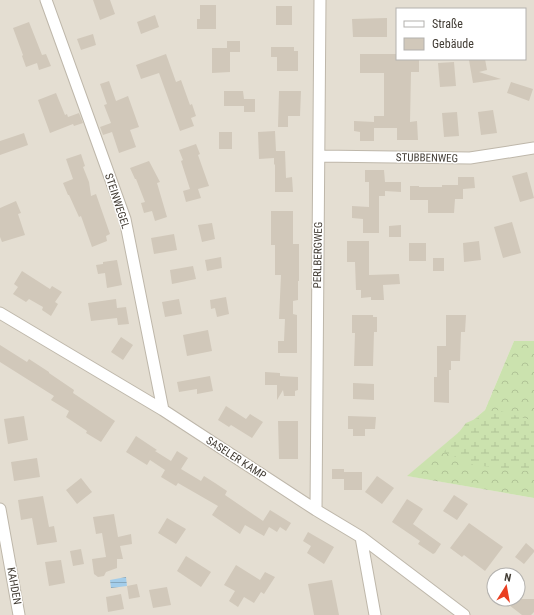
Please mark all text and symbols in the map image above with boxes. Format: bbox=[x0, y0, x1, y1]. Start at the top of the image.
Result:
legend bbox=[396, 8, 526, 60]
text: Straße bbox=[432, 17, 463, 31]
text: Gebäude bbox=[432, 37, 474, 51]
street label: STUBBENWEG bbox=[396, 151, 458, 165]
street label: STEINWEGEL bbox=[102, 172, 132, 230]
street label: PERLBERGWEG bbox=[311, 221, 325, 289]
street label: SASELER KAMP bbox=[204, 434, 268, 482]
street label: KAHDEN bbox=[4, 566, 24, 606]
north arrow bbox=[486, 567, 526, 607]
text: N bbox=[503, 571, 513, 585]

